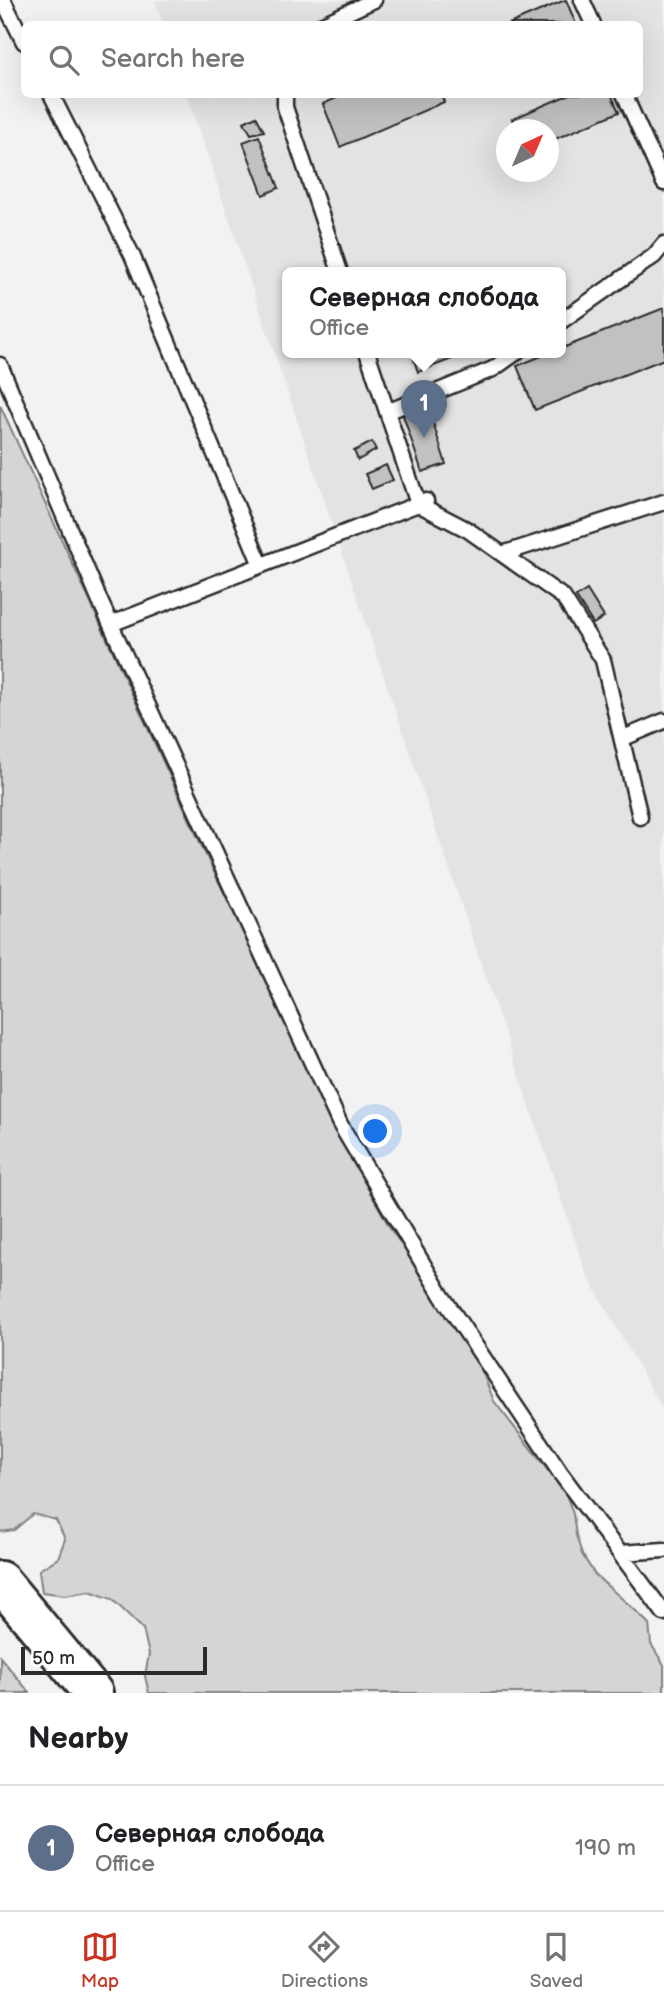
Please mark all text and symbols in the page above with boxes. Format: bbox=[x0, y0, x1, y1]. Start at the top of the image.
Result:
search box bbox=[21, 21, 643, 98]
icon: search bbox=[45, 41, 83, 79]
text: Search here bbox=[101, 44, 245, 75]
north arrow bbox=[496, 119, 559, 182]
popup bbox=[282, 267, 566, 358]
text: Северная слобода bbox=[309, 283, 539, 314]
text: Office bbox=[309, 314, 369, 342]
pin: 1 bbox=[401, 380, 447, 438]
your location bbox=[358, 1114, 392, 1148]
scale bar bbox=[21, 1644, 206, 1676]
text: 50 m bbox=[32, 1647, 75, 1670]
text: Nearby bbox=[28, 1721, 128, 1757]
text: Северная слобода bbox=[95, 1819, 324, 1850]
text: 1 bbox=[46, 1834, 56, 1862]
text: 190 m bbox=[575, 1834, 636, 1862]
text: Office bbox=[95, 1850, 155, 1878]
tab: Map bbox=[81, 1928, 119, 1993]
tab: Directions bbox=[281, 1928, 368, 1993]
tab: Saved bbox=[530, 1928, 583, 1993]

